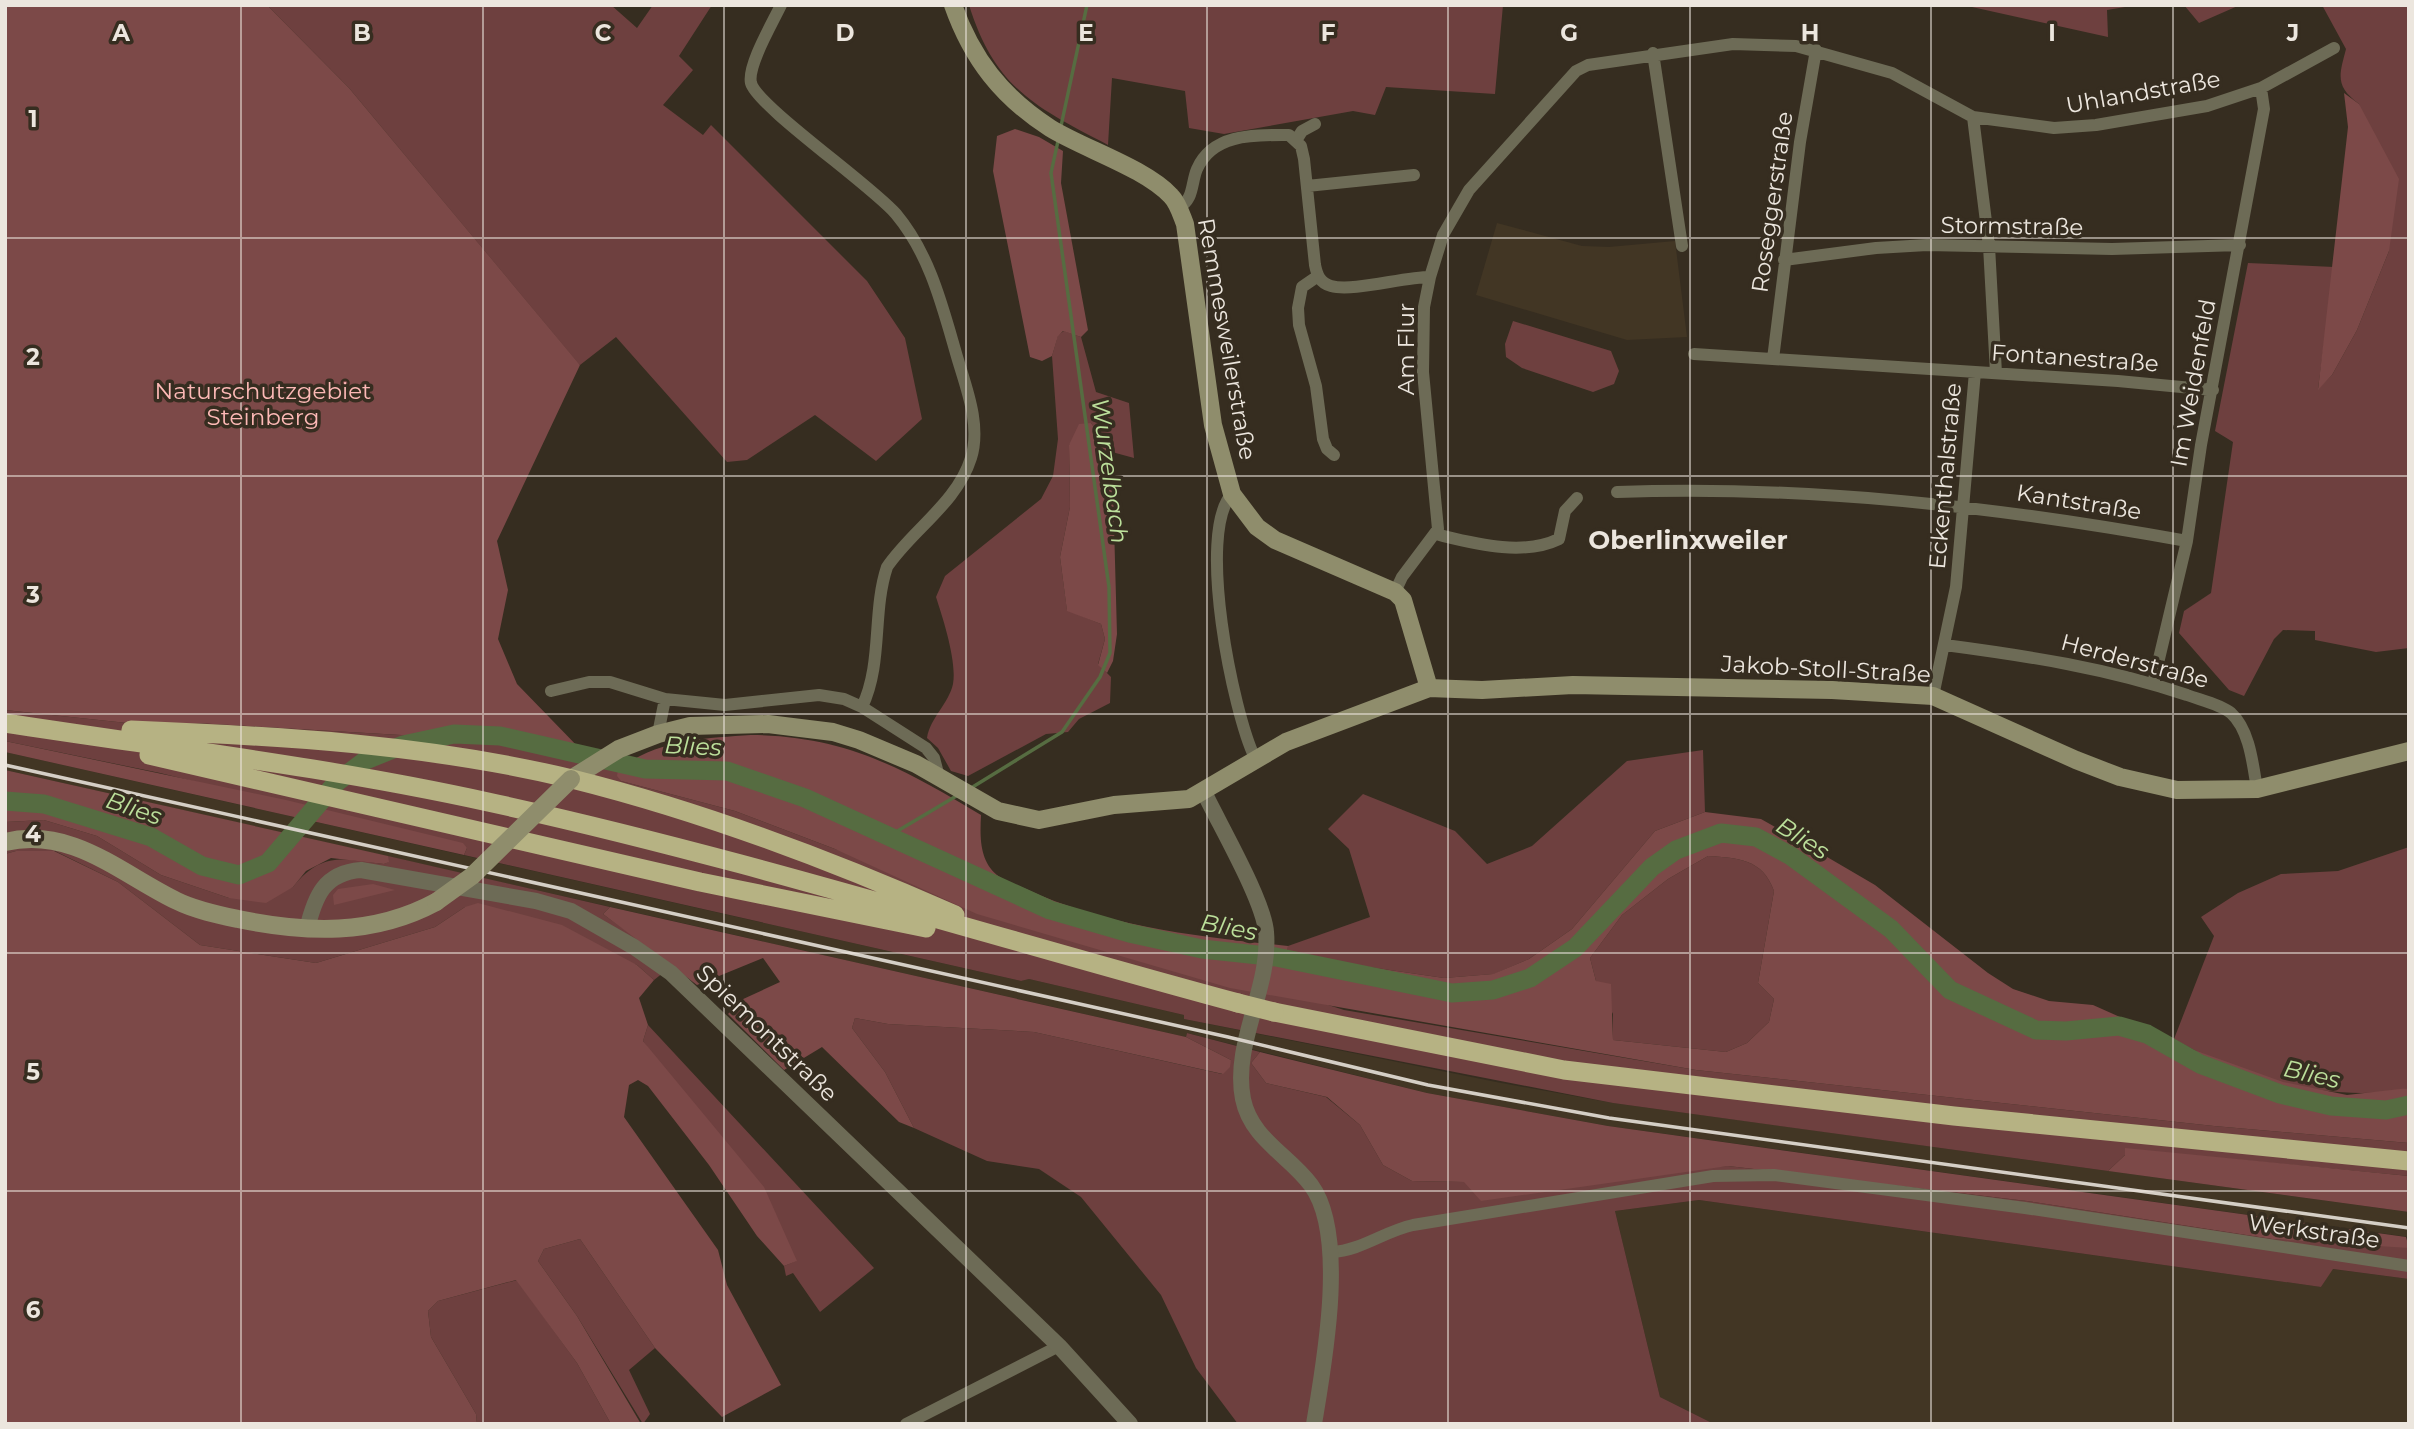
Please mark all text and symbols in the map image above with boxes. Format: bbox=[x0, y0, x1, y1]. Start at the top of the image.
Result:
text: A bbox=[111, 19, 130, 47]
text: B bbox=[353, 19, 371, 47]
text: C bbox=[595, 19, 612, 47]
text: D bbox=[836, 19, 855, 47]
text: E bbox=[1078, 19, 1094, 47]
text: F bbox=[1321, 19, 1336, 47]
text: G bbox=[1560, 19, 1578, 47]
text: H bbox=[1801, 19, 1819, 47]
text: I bbox=[2048, 19, 2056, 47]
text: J bbox=[2286, 19, 2299, 47]
street label: Uhlandstraße bbox=[2064, 65, 2222, 119]
text: 1 bbox=[28, 105, 38, 133]
street label: Roseggerstraße bbox=[1745, 110, 1799, 294]
street label: Stormstraße bbox=[1940, 211, 2084, 241]
street label: Remmesweilerstraße bbox=[1192, 216, 1262, 462]
street label: Im Weidenfeld bbox=[2164, 297, 2222, 469]
street label: Am Flur bbox=[1392, 303, 1420, 395]
street label: Fontanestraße bbox=[1990, 338, 2160, 378]
text: 2 bbox=[26, 343, 40, 371]
park label: Naturschutzgebiet Steinberg bbox=[155, 377, 371, 431]
street label: Eckenthalstraße bbox=[1923, 382, 1967, 570]
water label: Wurzelbach bbox=[1085, 397, 1135, 545]
street label: Kantstraße bbox=[2015, 478, 2143, 526]
district label: Oberlinxweiler bbox=[1588, 524, 1788, 556]
text: 3 bbox=[25, 581, 40, 609]
street label: Herderstraße bbox=[2058, 628, 2212, 694]
street label: Jakob-Stoll-Straße bbox=[1720, 649, 1931, 688]
water label: Blies bbox=[664, 730, 723, 762]
water label: Blies bbox=[102, 785, 166, 831]
water label: Blies bbox=[1771, 811, 1835, 866]
text: 4 bbox=[25, 820, 41, 848]
water label: Blies bbox=[1198, 907, 1260, 947]
street label: Spiemontstraße bbox=[691, 959, 843, 1107]
water label: Blies bbox=[2281, 1053, 2343, 1095]
text: 5 bbox=[26, 1058, 40, 1086]
street label: Werkstraße bbox=[2247, 1208, 2381, 1254]
text: 6 bbox=[26, 1296, 41, 1324]

